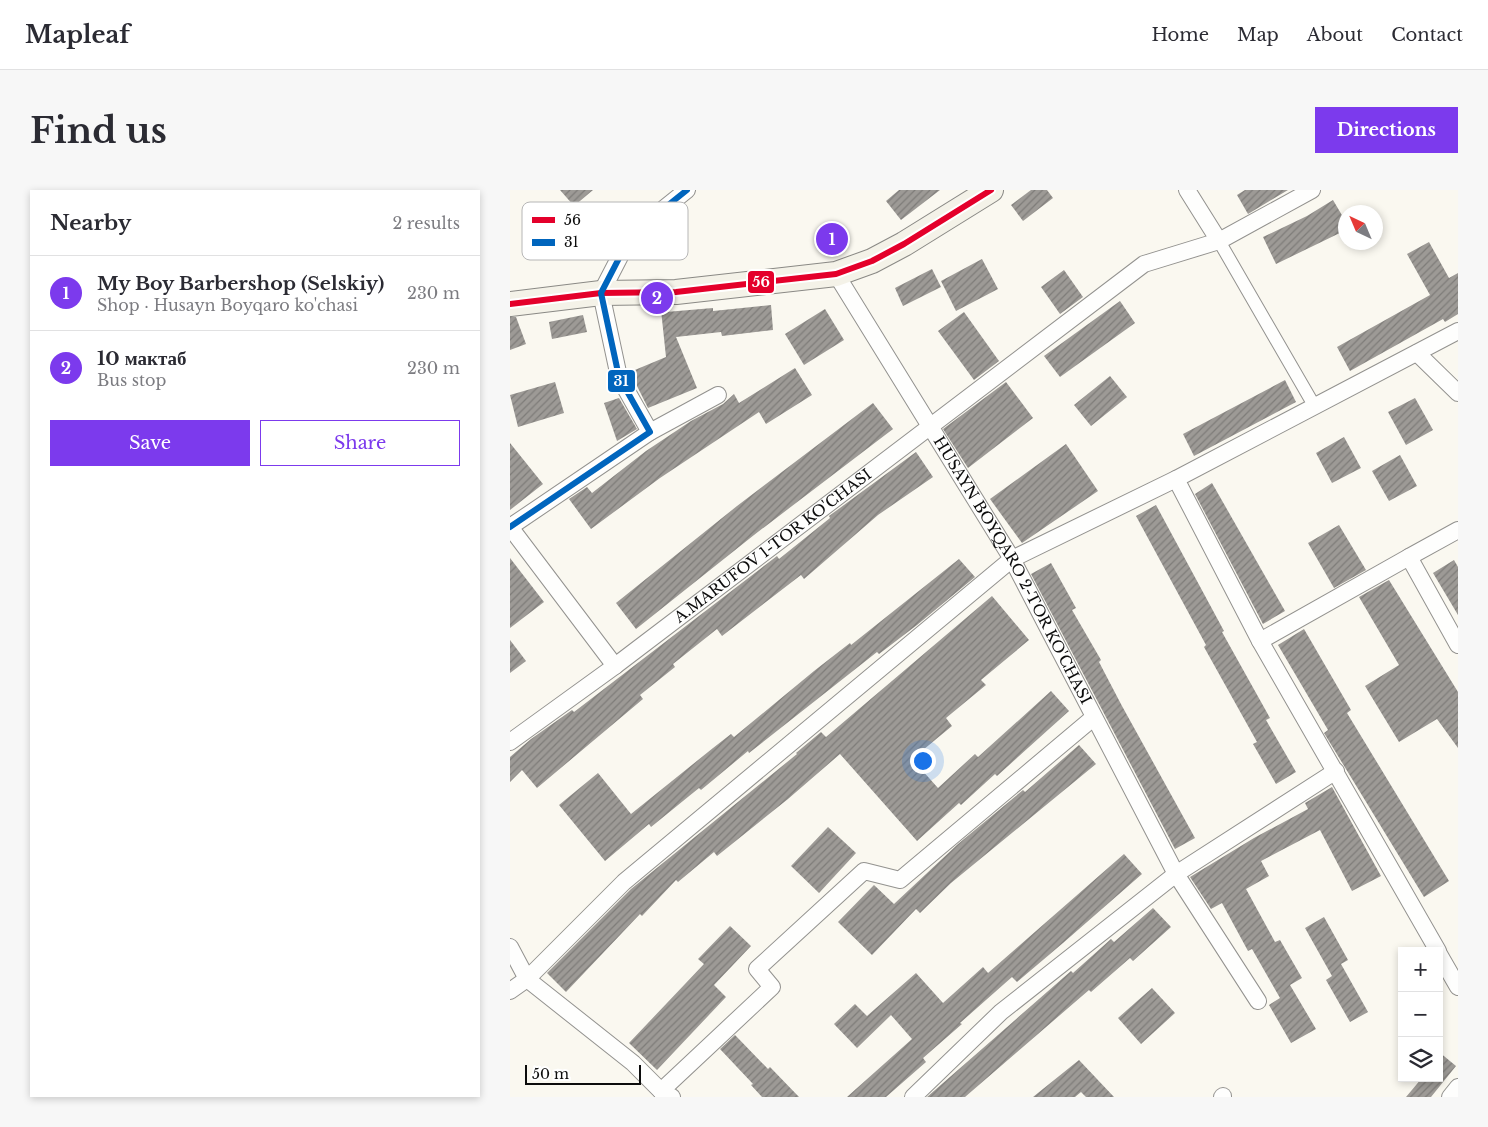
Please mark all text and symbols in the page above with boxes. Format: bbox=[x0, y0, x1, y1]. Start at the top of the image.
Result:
text: Mapleaf bbox=[25, 20, 130, 49]
text: Home bbox=[1151, 24, 1209, 46]
text: Map bbox=[1237, 24, 1279, 46]
text: About bbox=[1307, 24, 1363, 46]
text: Contact bbox=[1391, 24, 1463, 46]
button: Directions bbox=[1315, 107, 1458, 153]
text: Find us bbox=[30, 109, 167, 152]
legend bbox=[522, 202, 688, 260]
north arrow bbox=[1338, 205, 1383, 250]
text: Nearby bbox=[50, 210, 131, 236]
text: 56 bbox=[564, 211, 581, 229]
text: 2 results bbox=[392, 213, 460, 233]
pin: 1 bbox=[816, 220, 848, 258]
text: 31 bbox=[564, 233, 579, 251]
line badge: 56 bbox=[747, 270, 775, 294]
text: My Boy Barbershop (Selskiy) bbox=[97, 272, 384, 295]
text: 56 bbox=[752, 273, 770, 291]
pin: 2 bbox=[641, 279, 673, 317]
text: 1 bbox=[63, 283, 69, 303]
text: 230 m bbox=[407, 283, 460, 303]
text: Shop · Husayn Boyqaro ko'chasi bbox=[97, 295, 358, 315]
text: 10 мактаб bbox=[97, 347, 187, 370]
text: 2 bbox=[61, 358, 71, 378]
text: 230 m bbox=[407, 358, 460, 378]
line badge: 31 bbox=[607, 369, 636, 393]
text: Bus stop bbox=[97, 370, 166, 390]
text: 31 bbox=[613, 372, 629, 390]
button: Save bbox=[50, 420, 250, 466]
button: Share bbox=[260, 420, 460, 466]
street label: HUSAYN BOYQARO 2-TOR KO'CHASI bbox=[930, 433, 1096, 707]
street label: A.MARUFOV 1-TOR KO'CHASI bbox=[669, 465, 875, 627]
your location bbox=[910, 748, 936, 774]
map controls bbox=[1398, 947, 1443, 1082]
button: + bbox=[1398, 947, 1443, 992]
button: − bbox=[1398, 992, 1443, 1037]
button: layers bbox=[1398, 1037, 1443, 1082]
scale bar bbox=[525, 1062, 641, 1085]
text: 50 m bbox=[532, 1065, 569, 1083]

